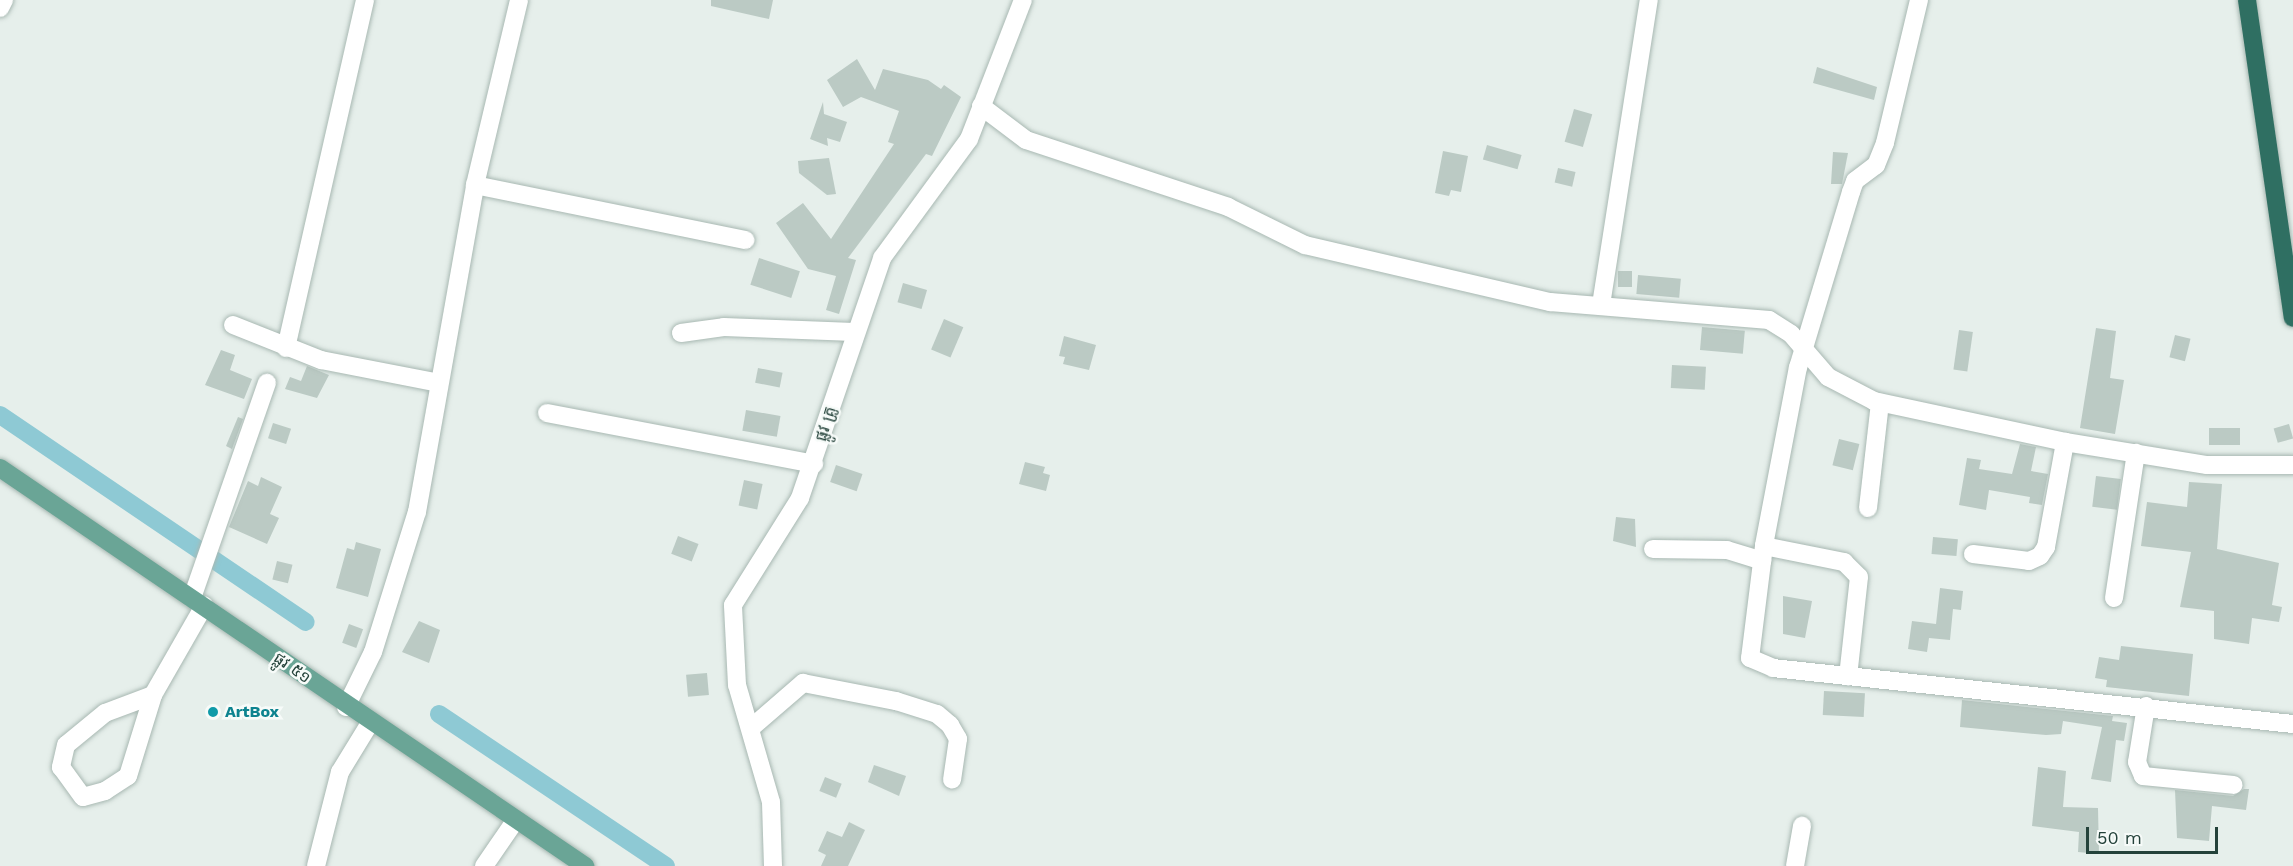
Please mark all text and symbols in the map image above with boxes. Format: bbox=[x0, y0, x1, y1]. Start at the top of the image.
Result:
street label: ផ្លូវ គ្រូ bbox=[812, 404, 840, 444]
street label: ផ្លូវ ៥១ bbox=[270, 648, 314, 688]
place label: ArtBox bbox=[225, 702, 279, 722]
marker: ArtBox bbox=[206, 705, 220, 719]
scale bar bbox=[2089, 815, 2221, 853]
text: 50 m bbox=[2097, 827, 2142, 848]

